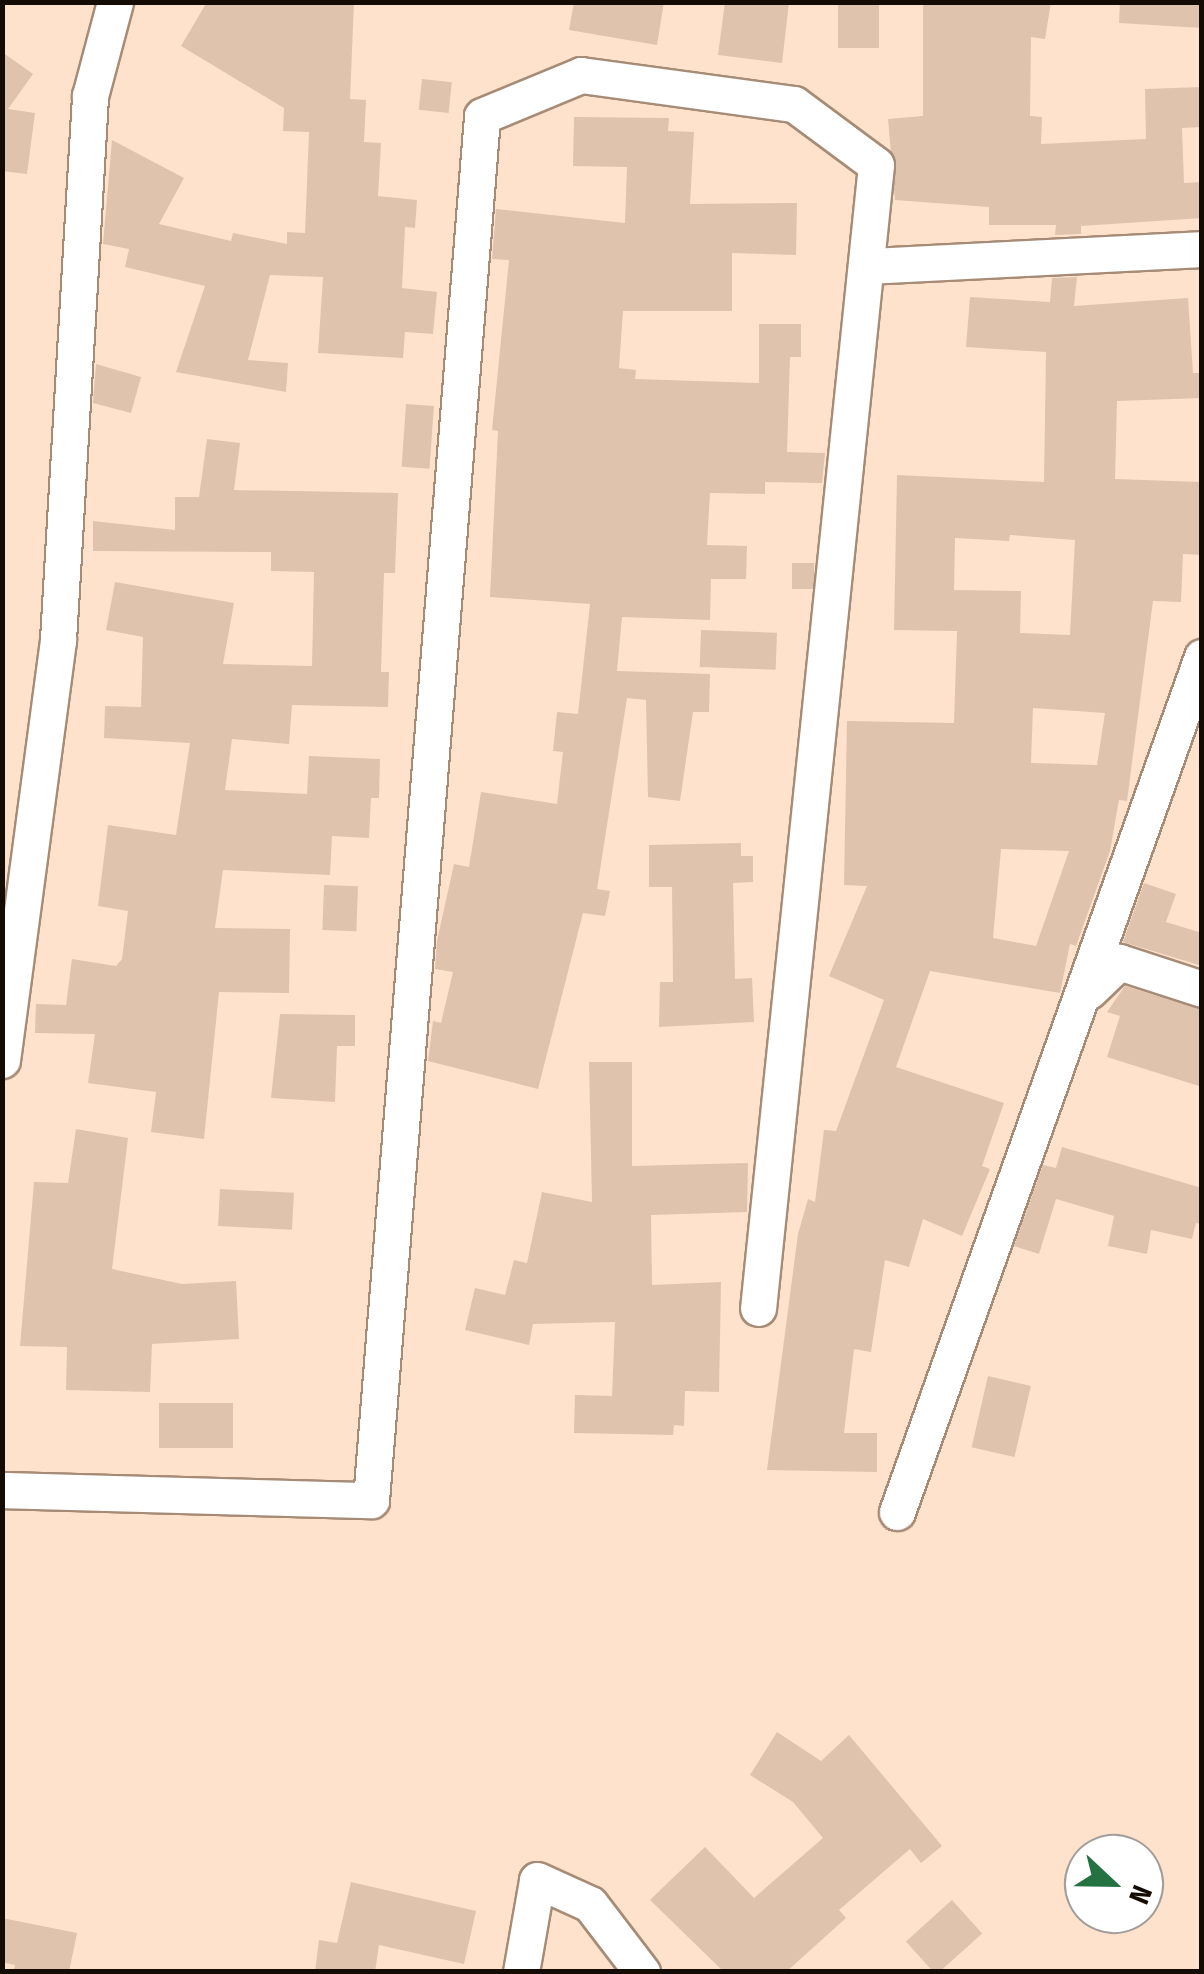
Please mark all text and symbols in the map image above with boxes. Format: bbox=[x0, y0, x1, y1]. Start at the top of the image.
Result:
north arrow bbox=[1064, 1834, 1164, 1934]
text: N bbox=[1122, 1881, 1159, 1909]

